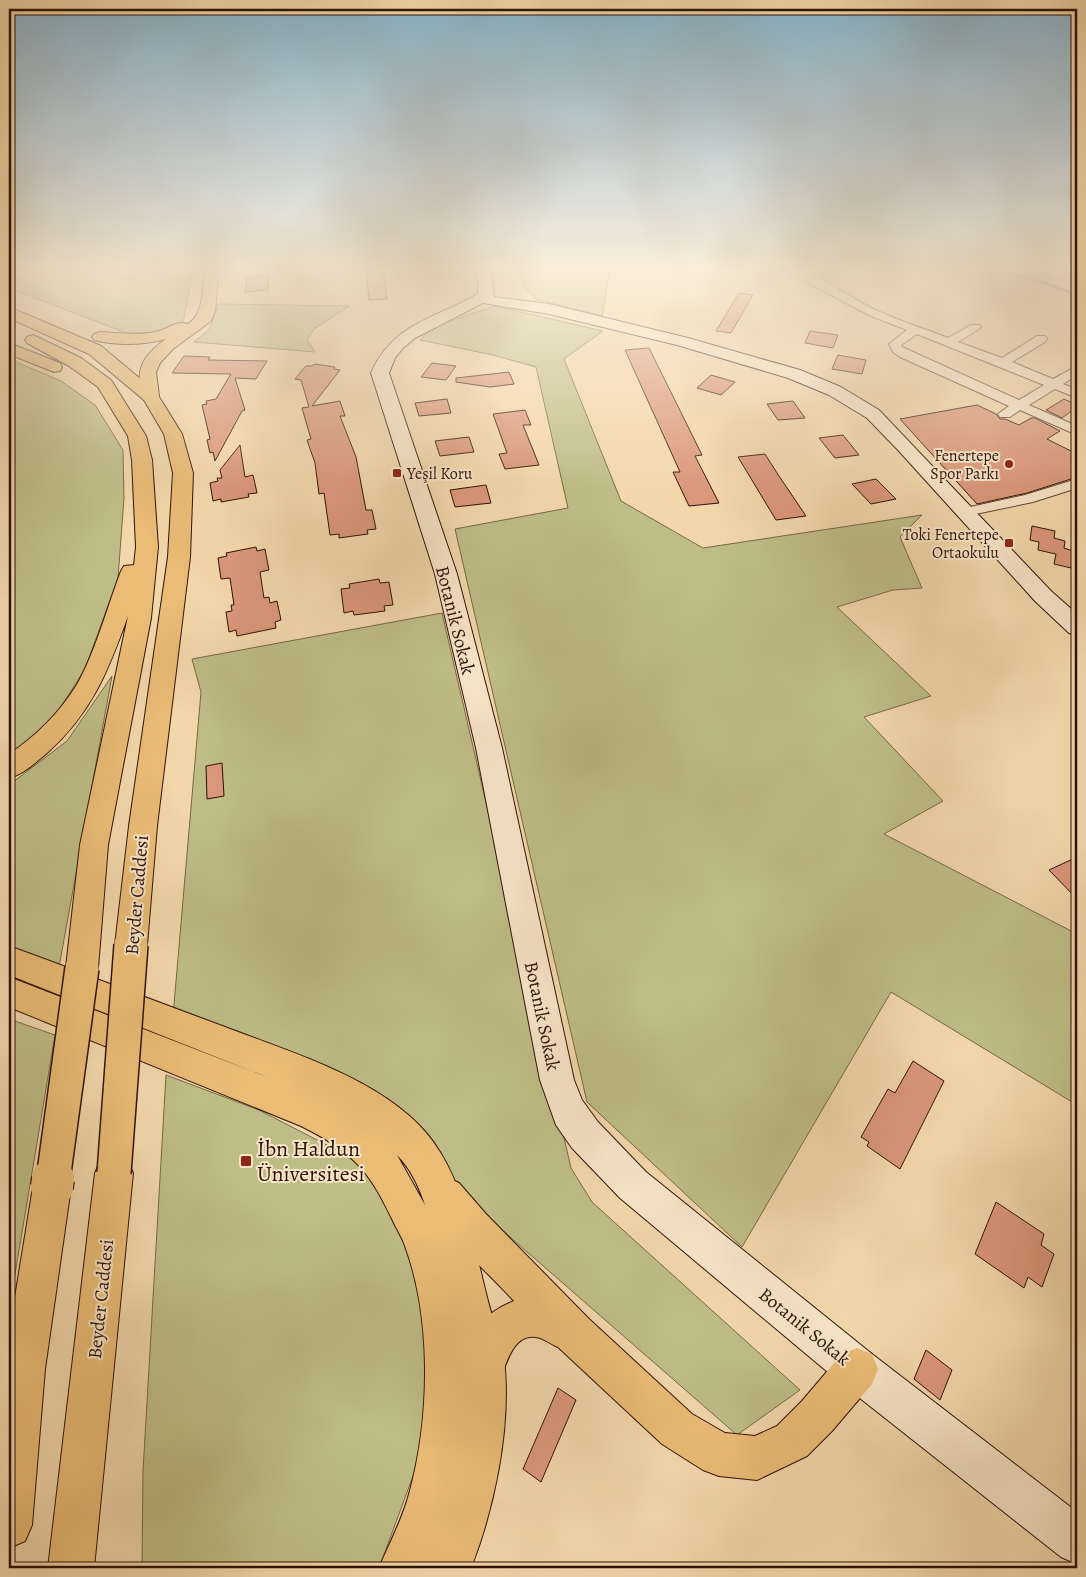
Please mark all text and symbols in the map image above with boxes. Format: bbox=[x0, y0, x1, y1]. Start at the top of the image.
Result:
place label: Fenertepe Spor Parkı bbox=[930, 445, 999, 485]
marker: Fenertepe Spor Parkı bbox=[1003, 458, 1015, 470]
place label: Yeşil Koru bbox=[406, 463, 473, 485]
marker: Yeşil Koru bbox=[391, 467, 403, 479]
place label: Toki Fenertepe Ortaokulu bbox=[903, 524, 999, 564]
marker: Toki Fenertepe Ortaokulu bbox=[1003, 537, 1015, 549]
street label: Botanik Sokak bbox=[429, 563, 481, 678]
street label: Beyder Caddesi bbox=[119, 834, 155, 956]
street label: Botanik Sokak bbox=[518, 959, 566, 1074]
place label: İbn Haldun Üniversitesi bbox=[257, 1134, 365, 1189]
marker: İbn Haldun Üniversitesi bbox=[239, 1154, 253, 1168]
street label: Beyder Caddesi bbox=[82, 1238, 120, 1360]
street label: Botanik Sokak bbox=[753, 1282, 856, 1372]

